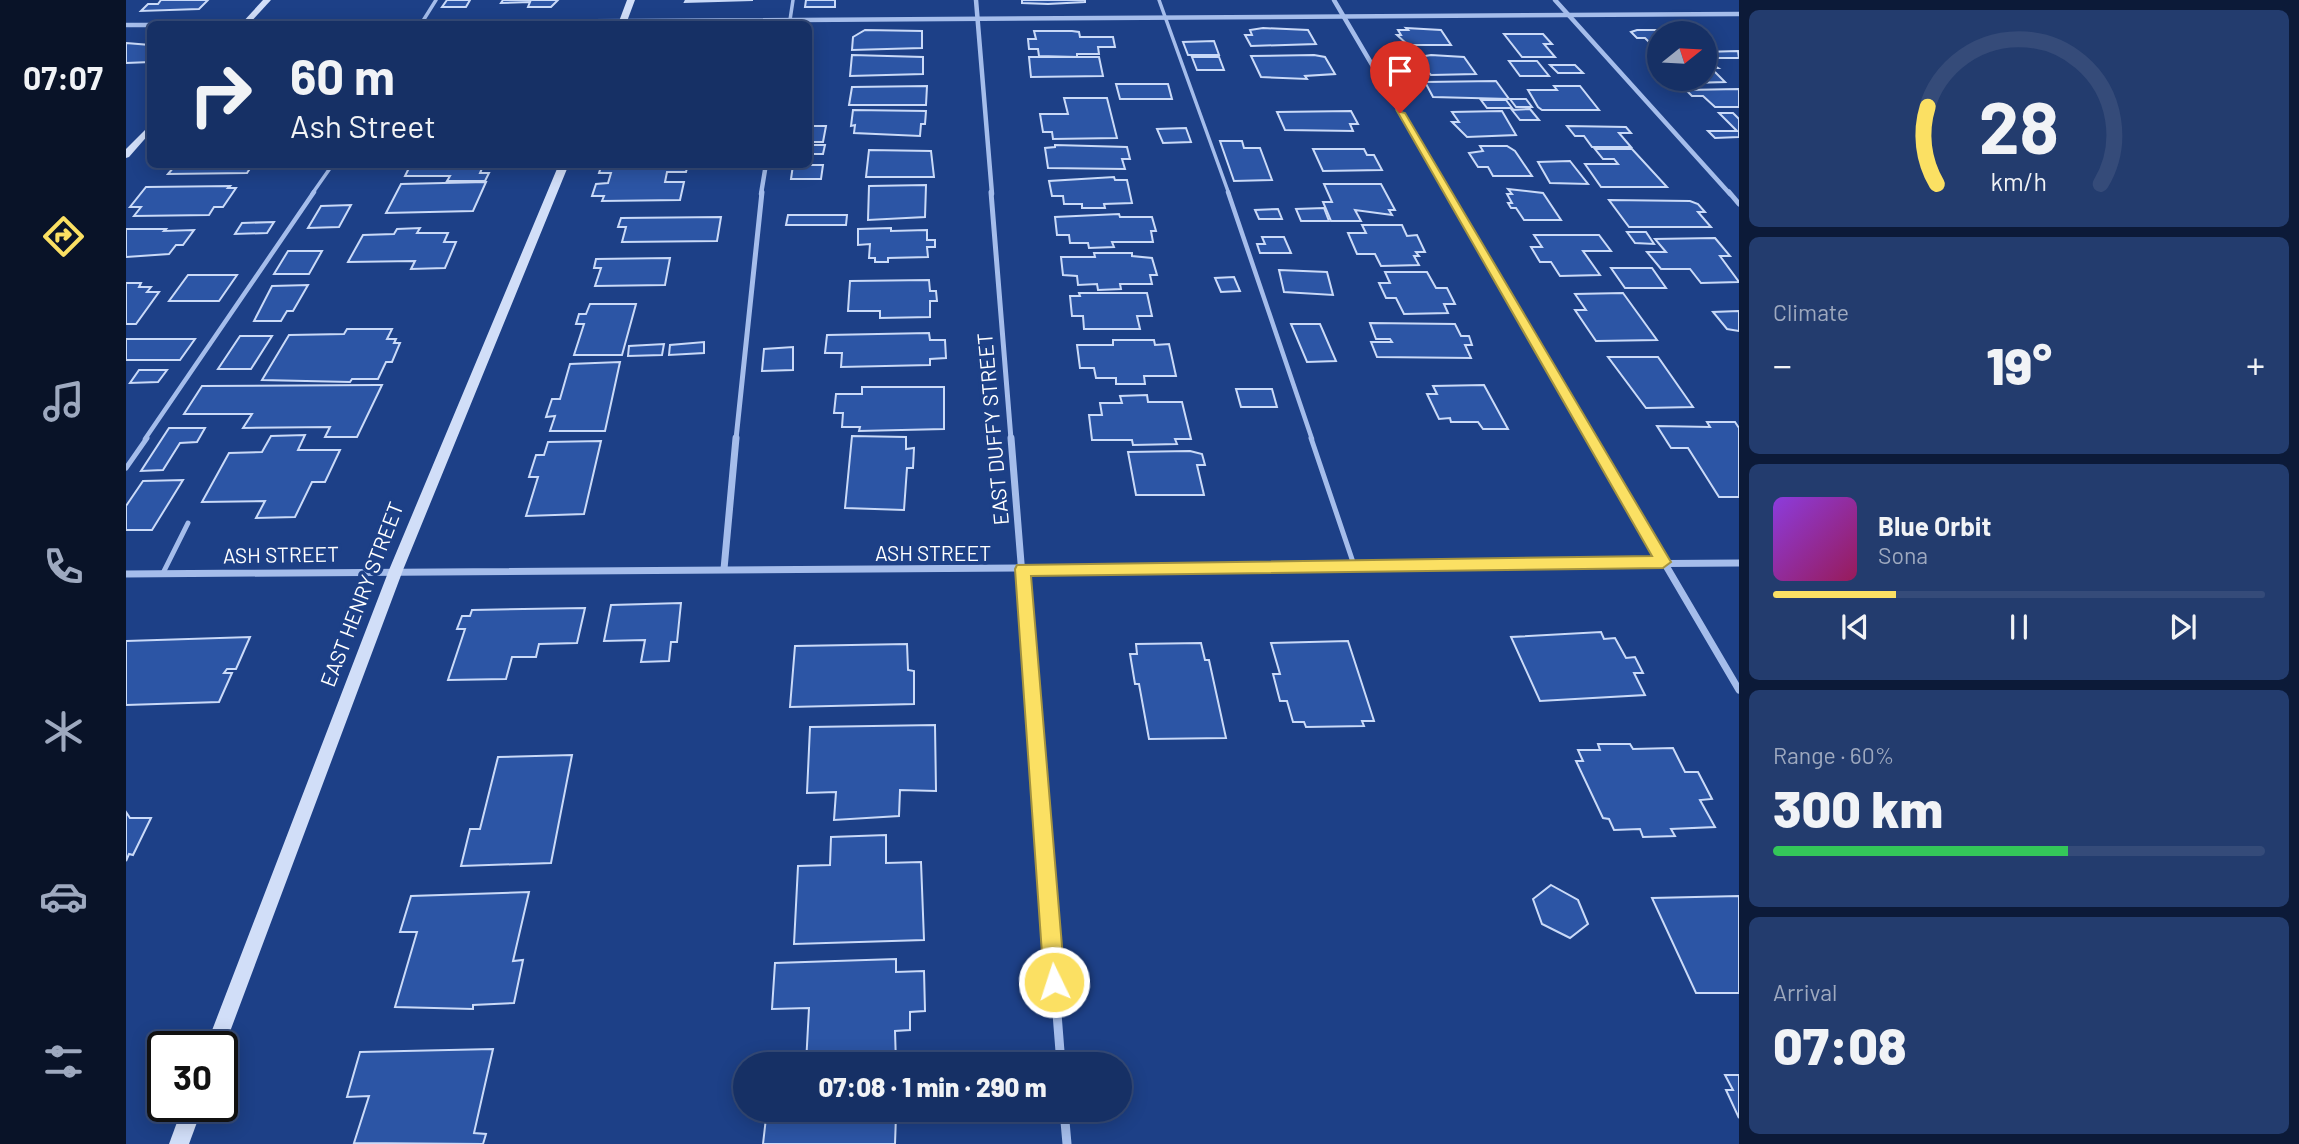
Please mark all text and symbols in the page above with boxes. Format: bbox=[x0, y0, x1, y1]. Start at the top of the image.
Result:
north arrow bbox=[1647, 21, 1717, 91]
map controls bbox=[1647, 21, 1717, 91]
pin bbox=[1370, 41, 1430, 113]
text: 60 m bbox=[290, 46, 395, 105]
icon: right bbox=[175, 49, 266, 140]
icon: arrive bbox=[1381, 52, 1419, 90]
text: 07:07 bbox=[23, 58, 103, 96]
text: 28 bbox=[1979, 82, 2059, 170]
text: Ash Street bbox=[290, 106, 436, 144]
text: km/h bbox=[1991, 166, 2047, 196]
icon: directions bbox=[39, 212, 88, 261]
text: Climate bbox=[1773, 298, 1849, 326]
street label: EAST DUFFY STREET bbox=[971, 332, 1013, 526]
text: 19° bbox=[1986, 333, 2052, 395]
text: − bbox=[1773, 341, 1792, 387]
text: + bbox=[2246, 341, 2265, 387]
icon: music bbox=[39, 377, 88, 426]
street label: EAST HENRY STREET bbox=[314, 498, 408, 690]
text: Blue Orbit bbox=[1878, 510, 1991, 541]
street label: ASH STREET bbox=[223, 540, 339, 568]
street label: ASH STREET bbox=[875, 540, 991, 565]
text: Sona bbox=[1878, 541, 1928, 569]
icon: phone bbox=[39, 542, 88, 591]
icon: previous bbox=[1836, 608, 1874, 646]
icon: pause bbox=[2000, 608, 2038, 646]
icon: next bbox=[2164, 608, 2202, 646]
icon: climate bbox=[39, 707, 88, 756]
text: Range · 60% bbox=[1773, 741, 1894, 769]
text: 300 km bbox=[1773, 776, 1943, 838]
icon: car bbox=[39, 872, 88, 921]
position arrow bbox=[1017, 945, 1091, 1019]
text: Arrival bbox=[1773, 978, 1837, 1006]
text: 07:08 bbox=[1773, 1013, 1907, 1075]
speed limit sign: 30 bbox=[147, 1031, 238, 1122]
icon: filters bbox=[39, 1037, 88, 1086]
text: 07:08 · 1 min · 290 m bbox=[819, 1071, 1046, 1102]

